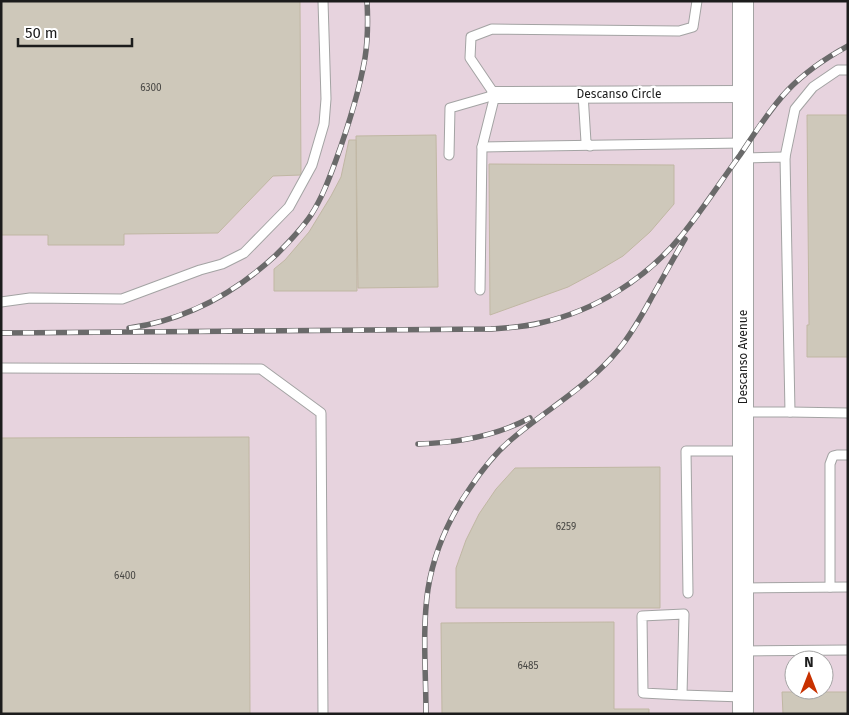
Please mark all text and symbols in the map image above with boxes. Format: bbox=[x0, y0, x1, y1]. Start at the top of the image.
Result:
scale bar bbox=[18, 15, 131, 47]
text: 50 m bbox=[25, 24, 58, 42]
house number: 6300 bbox=[140, 82, 162, 94]
street label: Descanso Circle bbox=[577, 87, 661, 101]
street label: Descanso Avenue bbox=[736, 310, 750, 404]
house number: 6259 bbox=[556, 521, 576, 533]
house number: 6400 bbox=[114, 570, 136, 582]
north arrow bbox=[784, 650, 834, 700]
text: N bbox=[804, 654, 814, 671]
house number: 6485 bbox=[517, 660, 539, 672]

